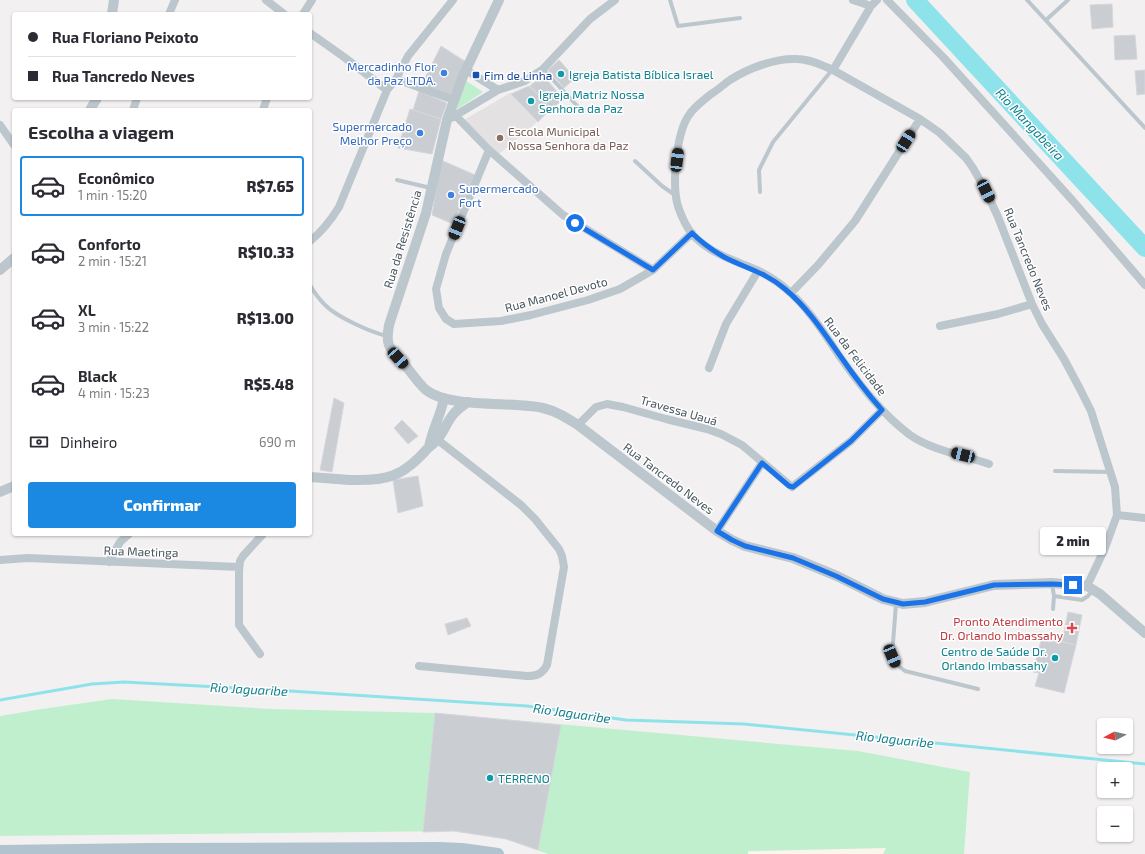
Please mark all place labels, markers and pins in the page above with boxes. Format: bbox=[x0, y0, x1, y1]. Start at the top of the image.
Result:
place label: Mercadinho Flor da Paz LTDA. bbox=[347, 59, 436, 87]
place label: Igreja Batista Bíblica Israel bbox=[569, 67, 714, 82]
marker: Mercadinho Flor da Paz LTDA. bbox=[439, 68, 449, 78]
place label: Fim de Linha bbox=[484, 68, 552, 82]
marker: Igreja Batista Bíblica Israel bbox=[556, 69, 566, 79]
marker: Fim de Linha bbox=[471, 70, 481, 80]
place label: Igreja Matriz Nossa Senhora da Paz bbox=[539, 87, 645, 115]
marker: Igreja Matriz Nossa Senhora da Paz bbox=[526, 96, 536, 106]
place label: Supermercado Melhor Preço bbox=[332, 119, 412, 148]
place label: Escola Municipal Nossa Senhora da Paz bbox=[508, 124, 629, 152]
marker: Supermercado Melhor Preço bbox=[415, 128, 425, 138]
marker: Escola Municipal Nossa Senhora da Paz bbox=[495, 133, 505, 143]
place label: Supermercado Fort bbox=[459, 181, 539, 209]
marker: Supermercado Fort bbox=[446, 190, 456, 200]
place label: Pronto Atendimento Dr. Orlando Imbassahy bbox=[940, 614, 1064, 642]
marker: Pronto Atendimento Dr. Orlando Imbassahy bbox=[1066, 622, 1078, 634]
place label: Centro de Saúde Dr. Orlando Imbassahy bbox=[941, 644, 1048, 672]
marker: Centro de Saúde Dr. Orlando Imbassahy bbox=[1050, 653, 1060, 663]
place label: TERRENO bbox=[498, 771, 550, 785]
marker: TERRENO bbox=[485, 773, 495, 783]

